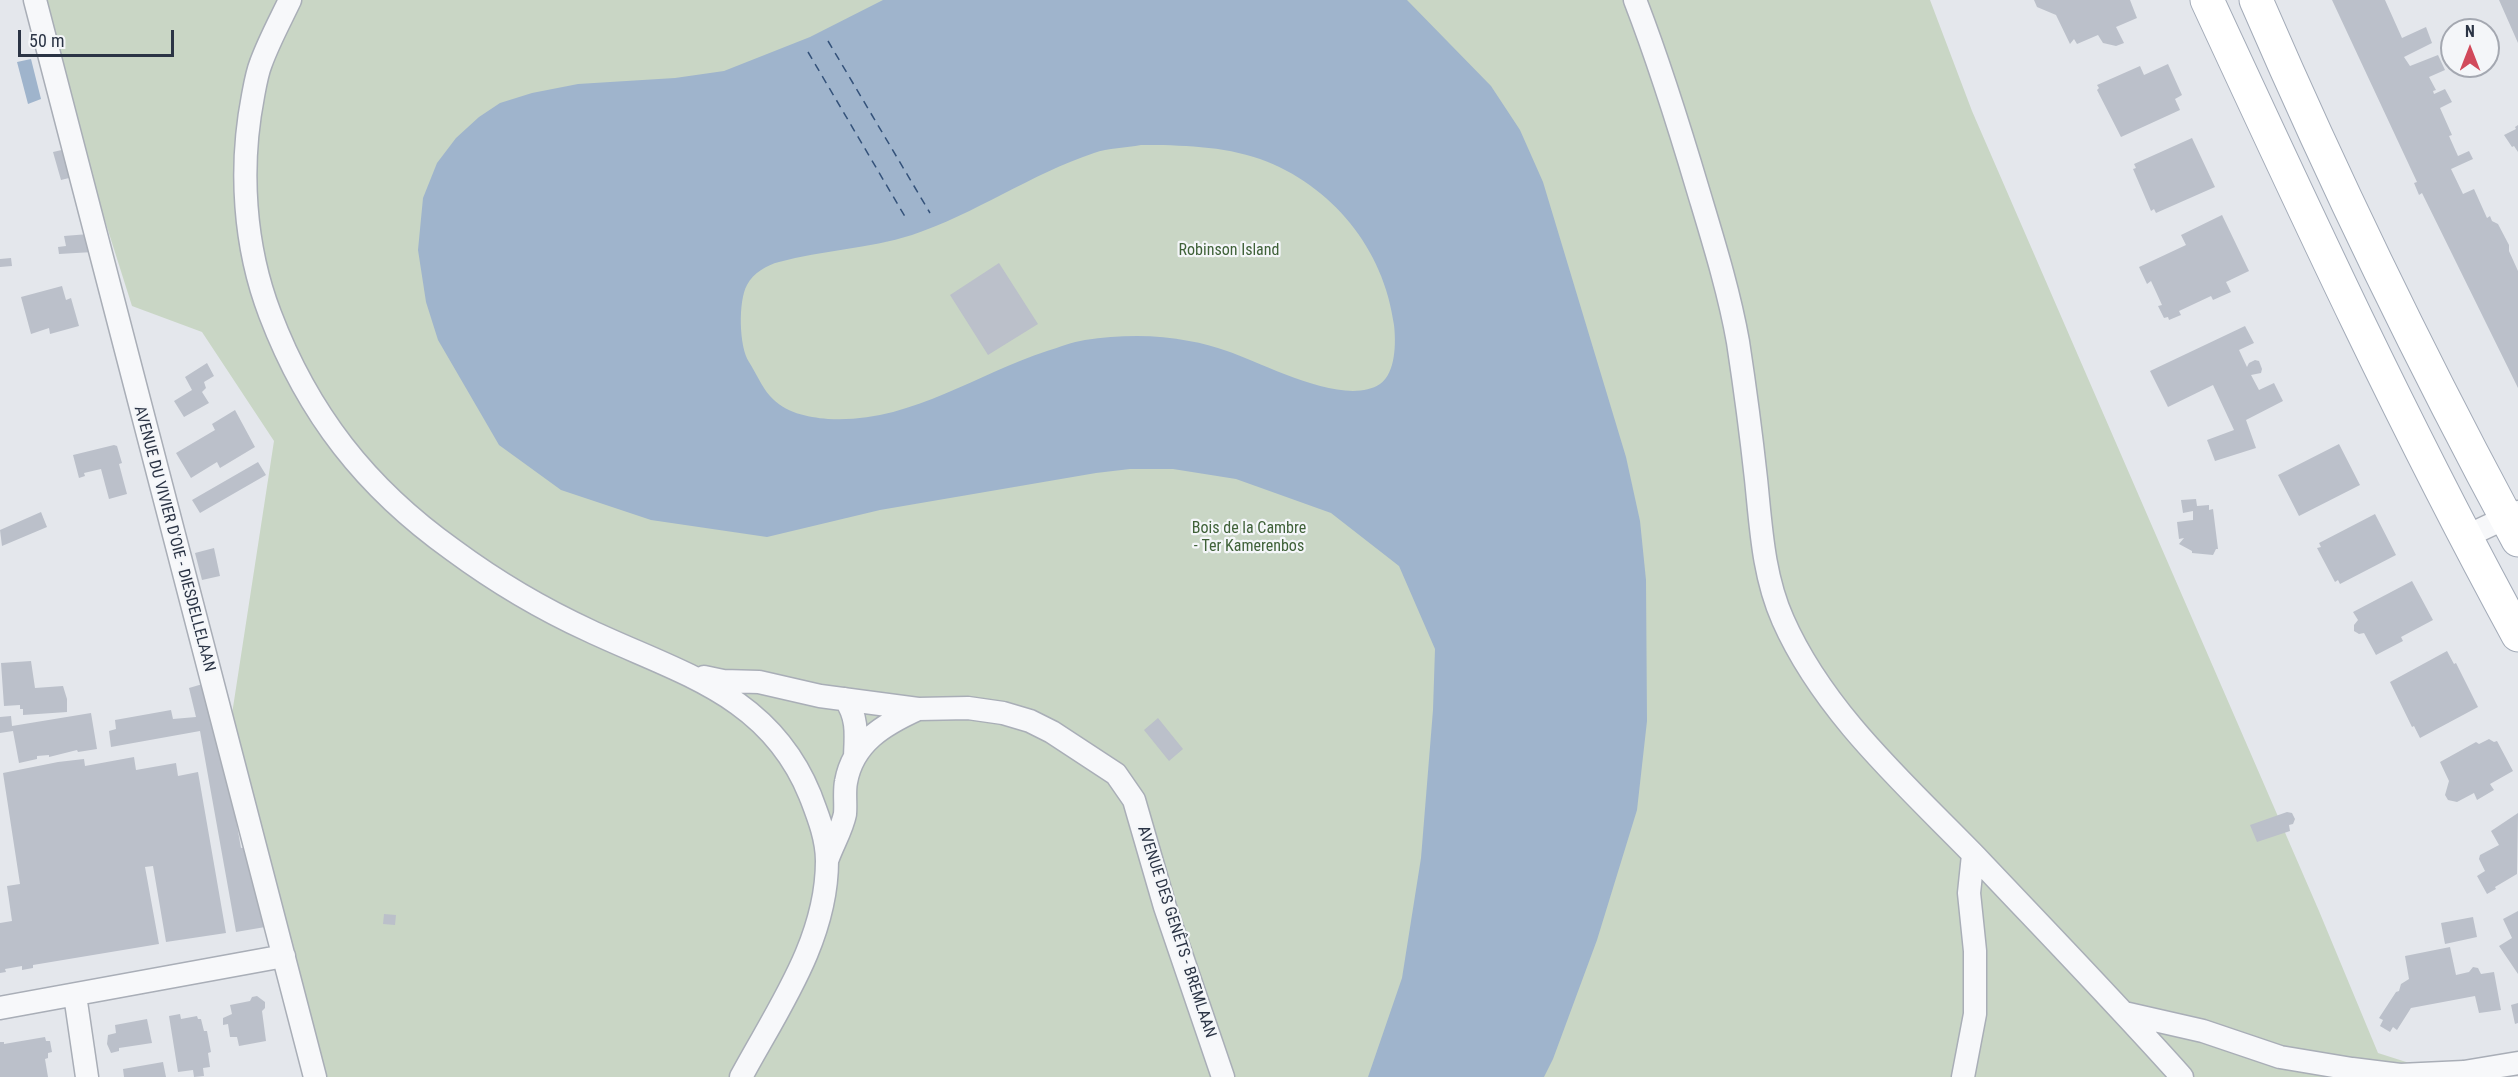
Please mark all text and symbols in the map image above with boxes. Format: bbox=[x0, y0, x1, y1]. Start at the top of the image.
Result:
scale bar bbox=[21, 18, 177, 56]
north arrow bbox=[2440, 18, 2500, 78]
text: N bbox=[2465, 22, 2475, 41]
text: 50 m bbox=[29, 30, 64, 51]
park label: Robinson Island bbox=[1179, 241, 1279, 261]
street label: AVENUE DU VIVIER D'OIE - DIESDELLELAAN bbox=[129, 404, 219, 674]
park label: Bois de la Cambre - Ter Kamerenbos bbox=[1192, 519, 1306, 557]
street label: AVENUE DES GENÊTS - BREMLAAN bbox=[1133, 824, 1219, 1040]

